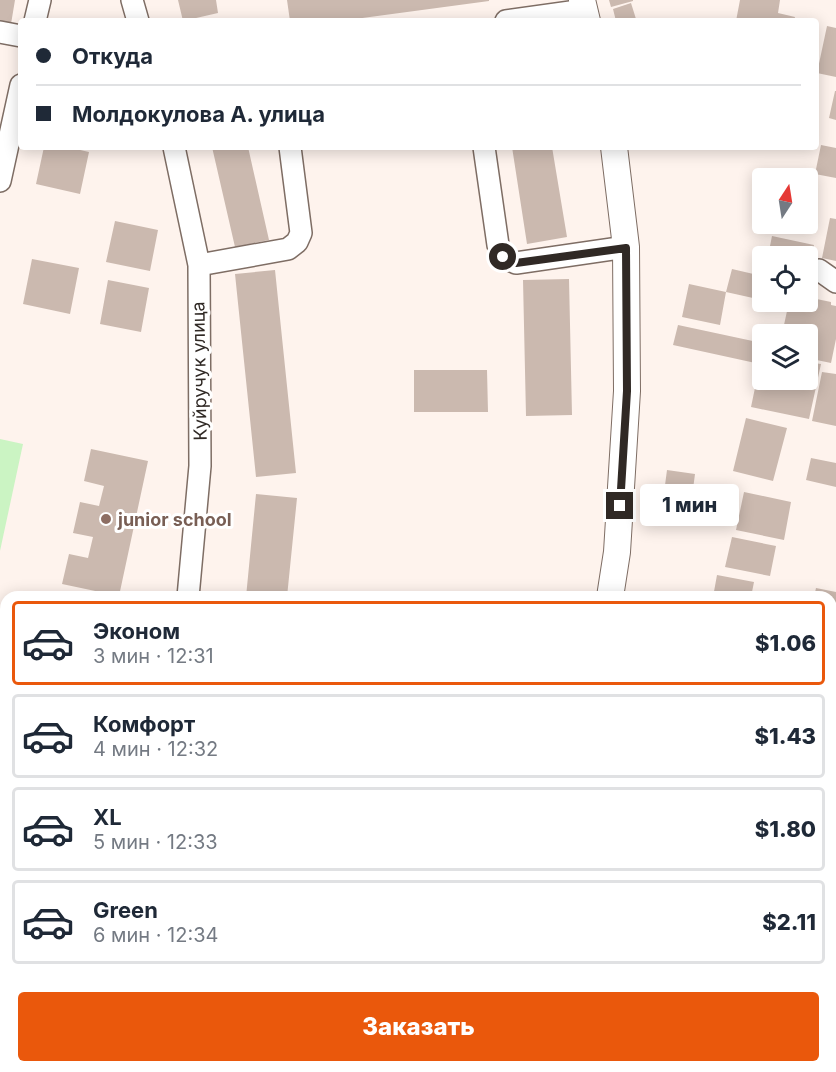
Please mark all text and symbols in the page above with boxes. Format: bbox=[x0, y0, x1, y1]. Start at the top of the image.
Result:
text: Откуда bbox=[72, 43, 153, 69]
text: Молдокулова А. улица bbox=[72, 101, 325, 127]
north arrow bbox=[752, 168, 818, 234]
map controls bbox=[752, 168, 818, 390]
route start bbox=[489, 243, 516, 270]
button: locate bbox=[752, 246, 818, 312]
street label: Куйручук улица bbox=[187, 301, 211, 441]
button: layers bbox=[752, 324, 818, 390]
callout: 1 мин bbox=[641, 485, 740, 527]
route end bbox=[606, 492, 633, 519]
text: 1 мин bbox=[662, 493, 717, 517]
place label: junior school bbox=[117, 509, 232, 530]
marker: junior school bbox=[99, 512, 113, 526]
icon: car bbox=[21, 616, 75, 670]
text: Эконом bbox=[93, 618, 180, 644]
text: $1.06 bbox=[755, 630, 816, 656]
text: 3 мин · 12:31 bbox=[93, 644, 214, 668]
icon: car bbox=[21, 709, 75, 763]
text: Комфорт bbox=[93, 711, 195, 737]
text: $1.43 bbox=[754, 723, 816, 749]
text: 4 мин · 12:32 bbox=[93, 737, 218, 761]
icon: car bbox=[21, 802, 75, 856]
text: XL bbox=[93, 804, 122, 830]
text: $1.80 bbox=[755, 816, 816, 842]
text: 5 мин · 12:33 bbox=[93, 830, 218, 854]
icon: car bbox=[21, 895, 75, 949]
text: Green bbox=[93, 897, 158, 923]
text: $2.11 bbox=[762, 909, 816, 935]
text: 6 мин · 12:34 bbox=[93, 923, 218, 947]
button: Заказать bbox=[18, 992, 819, 1061]

